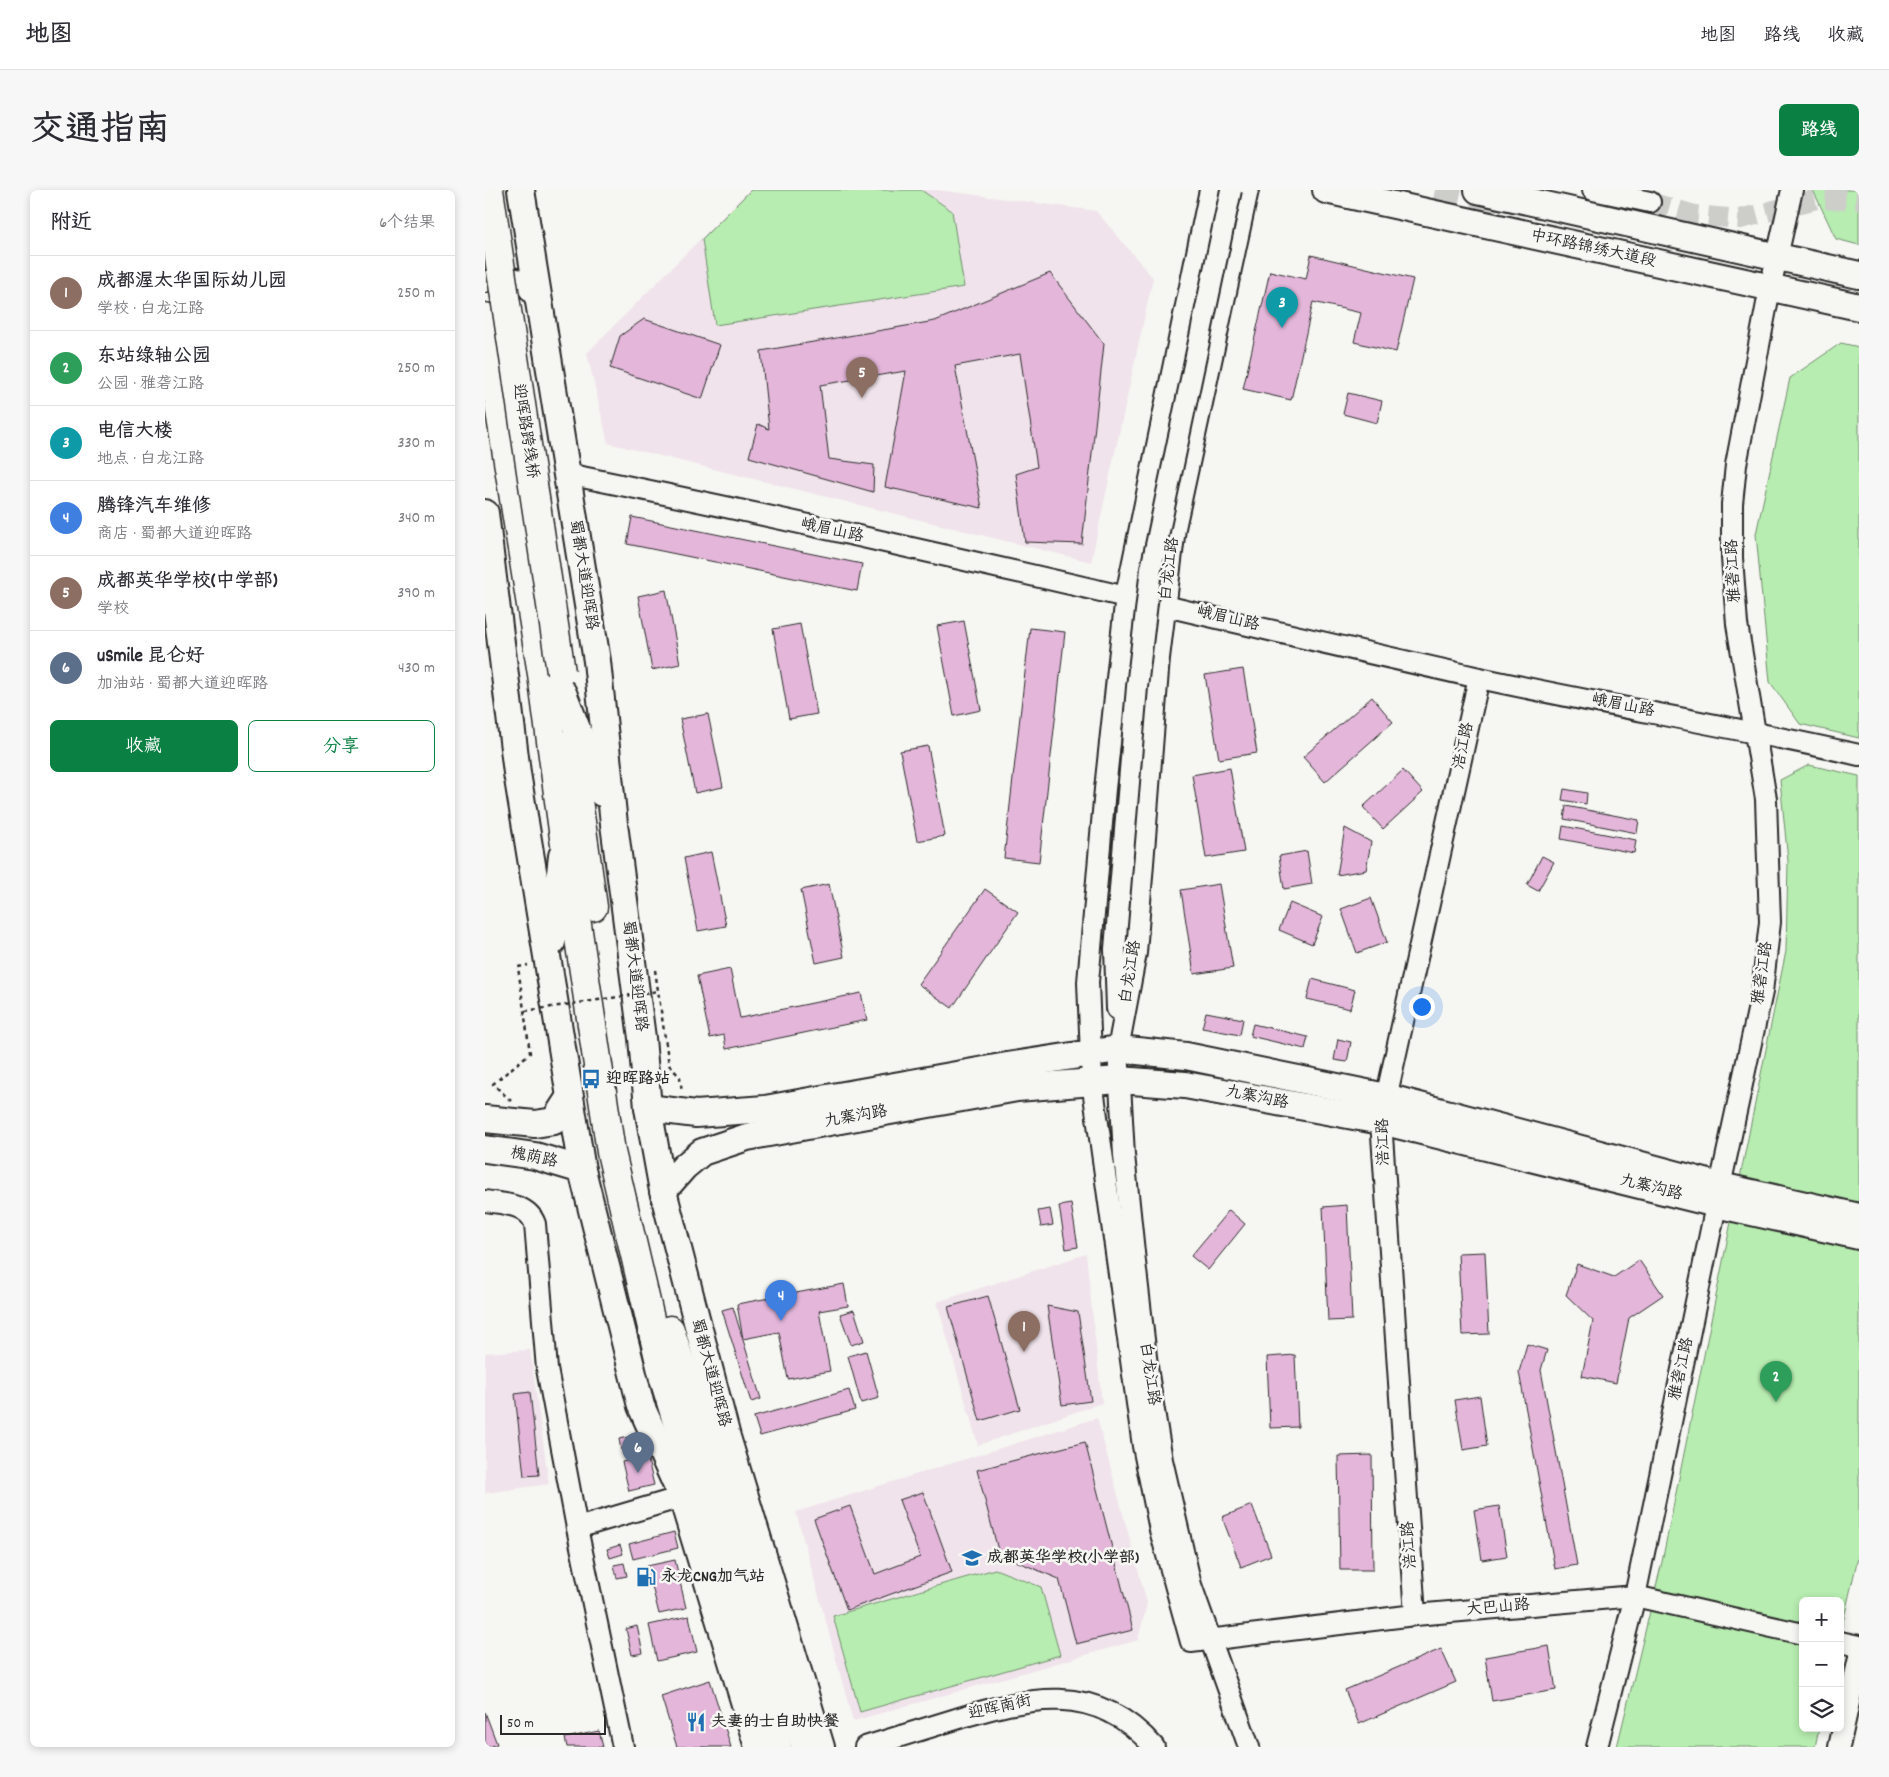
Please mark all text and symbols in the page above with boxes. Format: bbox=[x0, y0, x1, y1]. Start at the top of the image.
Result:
text: 地图 bbox=[25, 19, 73, 53]
text: 地图 bbox=[1700, 24, 1736, 49]
text: 路线 bbox=[1764, 24, 1800, 49]
text: 收藏 bbox=[1828, 24, 1864, 49]
button: 路线 bbox=[1779, 104, 1859, 156]
text: 交通指南 bbox=[30, 107, 170, 157]
text: 附近 bbox=[50, 209, 92, 239]
text: 6个结果 bbox=[379, 212, 435, 235]
street label: 中环路锦绣大道段 bbox=[1528, 224, 1658, 274]
text: 成都渥太华国际幼儿园 bbox=[97, 269, 287, 296]
text: 1 bbox=[64, 282, 68, 305]
text: 250 m bbox=[397, 282, 435, 305]
pin: 3 bbox=[1266, 287, 1298, 328]
text: 学校 · 白龙江路 bbox=[97, 298, 204, 321]
text: 东站绿轴公园 bbox=[97, 344, 211, 371]
text: 2 bbox=[63, 357, 70, 380]
text: 250 m bbox=[397, 357, 435, 380]
pin: 5 bbox=[846, 357, 878, 398]
text: 公园 · 雅砻江路 bbox=[97, 373, 204, 396]
street label: 迎晖路跨线桥 bbox=[506, 382, 544, 480]
text: 电信大楼 bbox=[97, 419, 173, 446]
text: 3 bbox=[62, 432, 70, 455]
text: 330 m bbox=[397, 432, 435, 455]
text: 地点 · 白龙江路 bbox=[97, 448, 204, 471]
text: 腾锋汽车维修 bbox=[97, 494, 211, 521]
text: 4 bbox=[63, 507, 69, 530]
text: 340 m bbox=[398, 507, 435, 530]
street label: 峨眉山路 bbox=[798, 513, 866, 549]
street label: 蜀都大道迎晖路 bbox=[563, 518, 603, 632]
text: 商店 · 蜀都大道迎晖路 bbox=[97, 523, 252, 546]
street label: 白龙江路 bbox=[1155, 536, 1185, 602]
street label: 雅砻江路 bbox=[1721, 538, 1747, 604]
text: 成都英华学校(中学部) bbox=[97, 569, 278, 596]
text: 5 bbox=[62, 582, 70, 605]
text: 390 m bbox=[397, 582, 435, 605]
text: 学校 bbox=[97, 598, 129, 621]
street label: 峨眉山路 bbox=[1194, 601, 1262, 637]
text: uSmile 昆仑好 bbox=[97, 644, 204, 671]
text: 6 bbox=[62, 657, 70, 680]
text: 430 m bbox=[398, 657, 435, 680]
text: 加油站 · 蜀都大道迎晖路 bbox=[97, 673, 268, 696]
street label: 峨眉山路 bbox=[1589, 689, 1657, 723]
button: 收藏 bbox=[50, 720, 238, 772]
button: 分享 bbox=[248, 720, 435, 772]
street label: 涪江路 bbox=[1448, 720, 1480, 772]
street label: 蜀都大道迎晖路 bbox=[616, 919, 652, 1033]
street label: 白龙江路 bbox=[1115, 939, 1147, 1005]
street label: 雅砻江路 bbox=[1747, 940, 1779, 1006]
your location bbox=[1409, 994, 1435, 1020]
bus stop icon: 迎晖路站 bbox=[580, 1068, 602, 1090]
place label: 迎晖路站 bbox=[606, 1068, 670, 1091]
street label: 九寨沟路 bbox=[1223, 1081, 1291, 1115]
street label: 九寨沟路 bbox=[822, 1100, 890, 1134]
street label: 涪江路 bbox=[1372, 1118, 1396, 1166]
street label: 槐荫路 bbox=[508, 1142, 560, 1174]
street label: 九寨沟路 bbox=[1617, 1169, 1685, 1207]
pin: 4 bbox=[765, 1280, 797, 1321]
pin: 1 bbox=[1008, 1311, 1040, 1352]
street label: 蜀都大道迎晖路 bbox=[684, 1316, 736, 1430]
street label: 雅砻江路 bbox=[1664, 1335, 1700, 1403]
street label: 白龙江路 bbox=[1133, 1341, 1165, 1407]
pin: 2 bbox=[1760, 1361, 1792, 1402]
pin: 6 bbox=[622, 1432, 654, 1473]
street label: 涪江路 bbox=[1397, 1520, 1423, 1570]
school or university icon: 成都英华学校(小学部) bbox=[961, 1547, 983, 1569]
place label: 成都英华学校(小学部) bbox=[987, 1547, 1139, 1570]
fuel station icon: 永龙CNG加气站 bbox=[635, 1566, 657, 1588]
place label: 永龙CNG加气站 bbox=[661, 1566, 765, 1589]
street label: 大巴山路 bbox=[1465, 1594, 1531, 1622]
map controls bbox=[1799, 1597, 1844, 1732]
button: + bbox=[1799, 1597, 1844, 1642]
button: − bbox=[1799, 1642, 1844, 1687]
button: layers bbox=[1799, 1687, 1844, 1732]
street label: 迎晖南街 bbox=[966, 1690, 1034, 1726]
restaurant icon: 夫妻的士自助快餐 bbox=[685, 1711, 707, 1733]
place label: 夫妻的士自助快餐 bbox=[711, 1711, 839, 1734]
scale bar bbox=[500, 1712, 606, 1735]
text: 50 m bbox=[507, 1714, 534, 1734]

